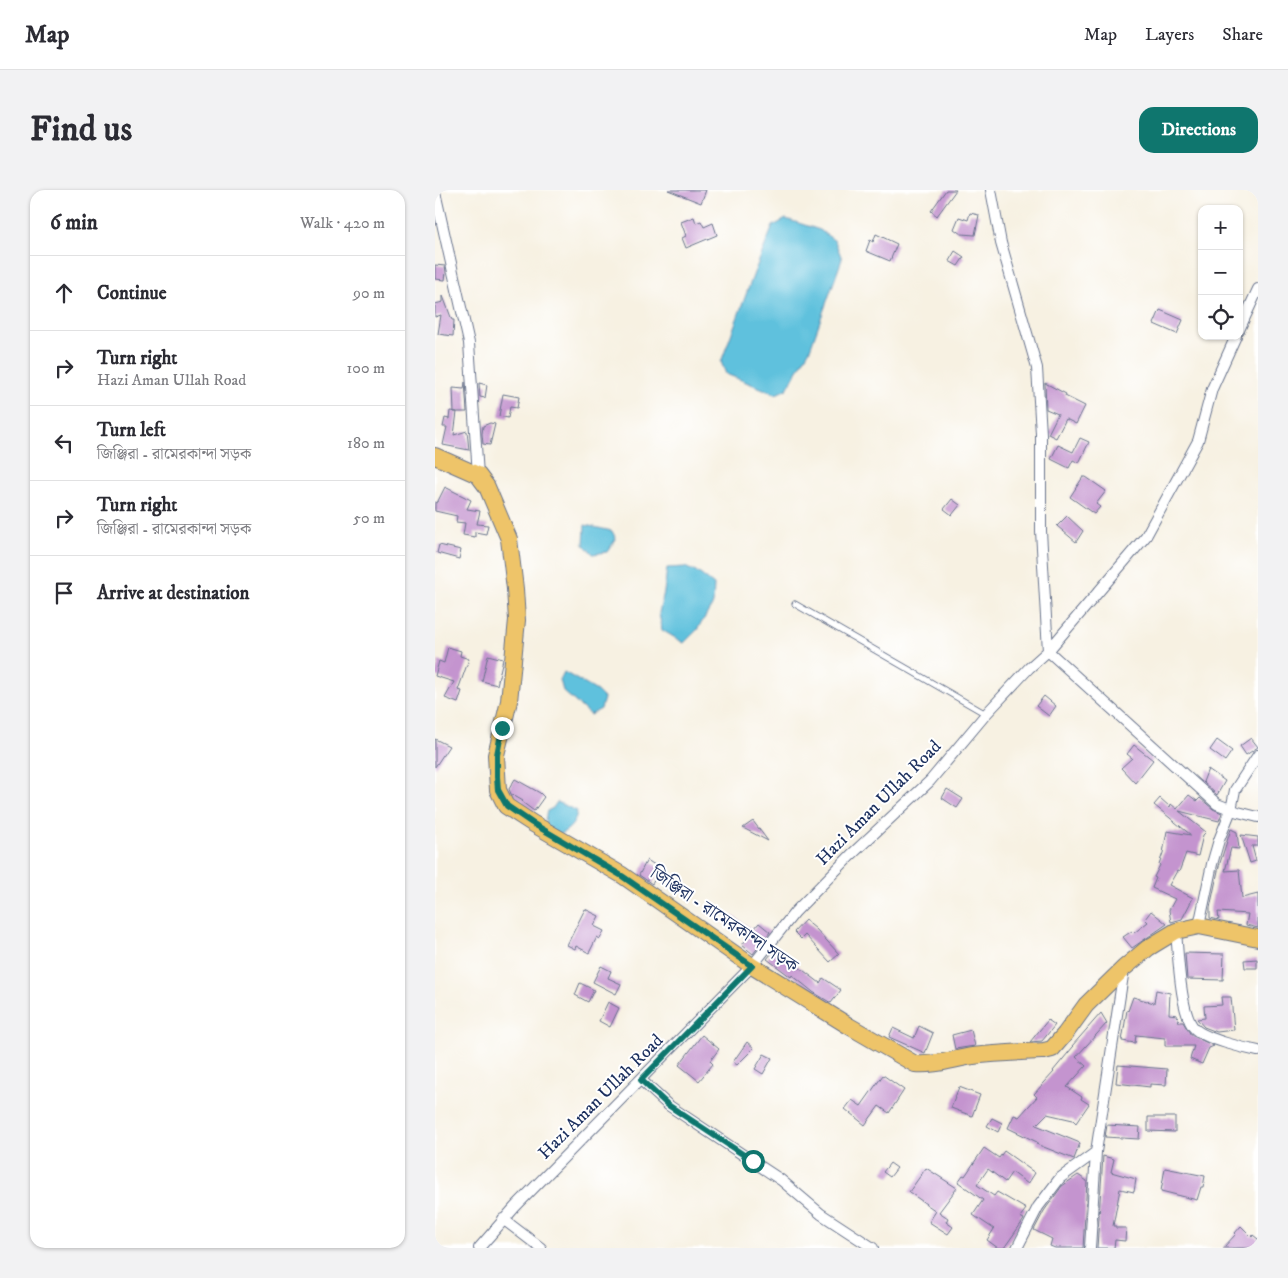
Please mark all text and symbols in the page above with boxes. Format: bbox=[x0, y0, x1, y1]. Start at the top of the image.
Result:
text: Map bbox=[25, 20, 69, 50]
text: Map bbox=[1084, 24, 1117, 46]
text: Layers bbox=[1145, 24, 1194, 46]
text: Share bbox=[1222, 24, 1263, 46]
button: Directions bbox=[1139, 107, 1258, 153]
text: Find us bbox=[30, 108, 132, 152]
map controls bbox=[1198, 205, 1243, 340]
button: + bbox=[1198, 205, 1243, 250]
text: 6 min bbox=[50, 210, 98, 236]
text: Walk · 420 m bbox=[300, 213, 385, 233]
button: − bbox=[1198, 250, 1243, 295]
icon: ahead bbox=[50, 279, 78, 307]
text: Continue bbox=[97, 282, 167, 305]
text: 90 m bbox=[353, 283, 385, 303]
button: locate bbox=[1198, 295, 1243, 340]
text: Turn right bbox=[97, 347, 177, 370]
icon: right bbox=[50, 354, 78, 382]
text: 100 m bbox=[347, 358, 385, 378]
text: Hazi Aman Ullah Road bbox=[97, 370, 246, 390]
text: Turn left bbox=[97, 419, 166, 442]
icon: left bbox=[50, 429, 78, 457]
text: 180 m bbox=[347, 433, 385, 453]
text: জিঞ্জিরা - রামেরকান্দা সড়ক bbox=[97, 444, 251, 464]
text: Turn right bbox=[97, 494, 177, 517]
icon: right bbox=[50, 504, 78, 532]
text: 50 m bbox=[353, 508, 385, 528]
text: জিঞ্জিরা - রামেরকান্দা সড়ক bbox=[97, 519, 251, 539]
icon: arrive bbox=[50, 579, 78, 607]
text: Arrive at destination bbox=[97, 582, 249, 605]
route end bbox=[491, 717, 514, 740]
street label: Hazi Aman Ullah Road bbox=[812, 736, 946, 870]
street label: জিঞ্জিরা - রামেরকান্দা সড়ক bbox=[645, 862, 803, 978]
street label: Hazi Aman Ullah Road bbox=[534, 1030, 668, 1164]
route start bbox=[742, 1150, 765, 1173]

